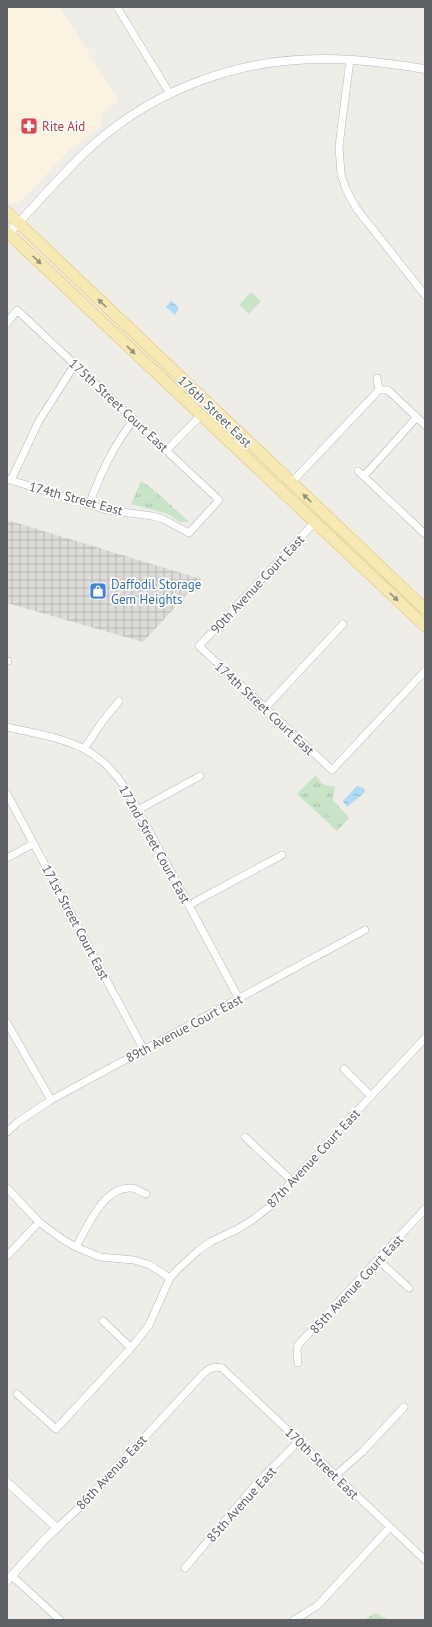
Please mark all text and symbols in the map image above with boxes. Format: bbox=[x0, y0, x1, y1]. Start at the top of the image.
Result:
pharmacy icon: Rite Aid bbox=[19, 116, 39, 136]
place label: Rite Aid bbox=[42, 118, 85, 135]
one-way arrow bbox=[31, 256, 42, 265]
one-way arrow bbox=[97, 298, 107, 308]
one-way arrow bbox=[126, 345, 136, 355]
street label: 175th Street Court East bbox=[65, 355, 172, 456]
street label: 176th Street East bbox=[174, 372, 256, 451]
street label: 174th Street East bbox=[27, 478, 125, 519]
one-way arrow bbox=[302, 493, 312, 503]
street label: 90th Avenue Court East bbox=[207, 531, 308, 638]
place label: Daffodil Storage Gem Heights bbox=[111, 576, 201, 608]
shop icon: Daffodil Storage Gem Heights bbox=[88, 581, 108, 601]
one-way arrow bbox=[389, 592, 399, 602]
street label: 174th Street Court East bbox=[211, 658, 318, 759]
street label: 172nd Street Court East bbox=[115, 782, 194, 907]
street label: 171st Street Court East bbox=[38, 862, 113, 983]
street label: 89th Avenue Court East bbox=[123, 990, 246, 1066]
street label: 87th Avenue Court East bbox=[263, 1105, 364, 1211]
street label: 85th Avenue Court East bbox=[306, 1231, 407, 1338]
street label: 170th Street East bbox=[281, 1424, 363, 1503]
street label: 86th Avenue East bbox=[72, 1431, 151, 1513]
street label: 85th Avenue East bbox=[203, 1462, 280, 1546]

